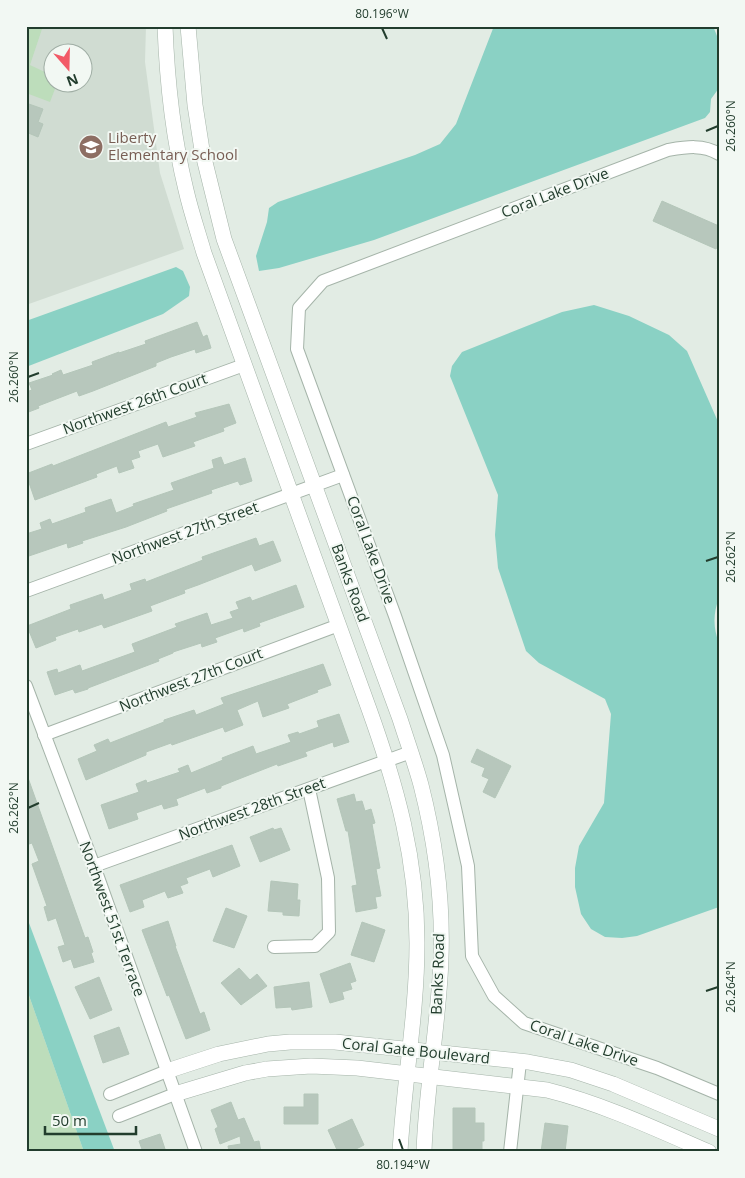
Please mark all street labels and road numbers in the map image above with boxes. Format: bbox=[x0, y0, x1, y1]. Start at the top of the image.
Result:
street label: Coral Lake Drive bbox=[498, 162, 611, 222]
street label: Northwest 26th Court bbox=[60, 368, 210, 438]
street label: Coral Lake Drive bbox=[343, 493, 401, 607]
street label: Northwest 27th Street bbox=[108, 496, 261, 568]
street label: Banks Road bbox=[328, 541, 374, 625]
street label: Northwest 27th Court bbox=[116, 642, 265, 716]
street label: Northwest 28th Street bbox=[175, 772, 328, 844]
street label: Northwest 51st Terrace bbox=[76, 838, 150, 999]
street label: Banks Road bbox=[426, 933, 448, 1015]
street label: Coral Lake Drive bbox=[527, 1014, 641, 1070]
street label: Coral Gate Boulevard bbox=[341, 1032, 491, 1068]

